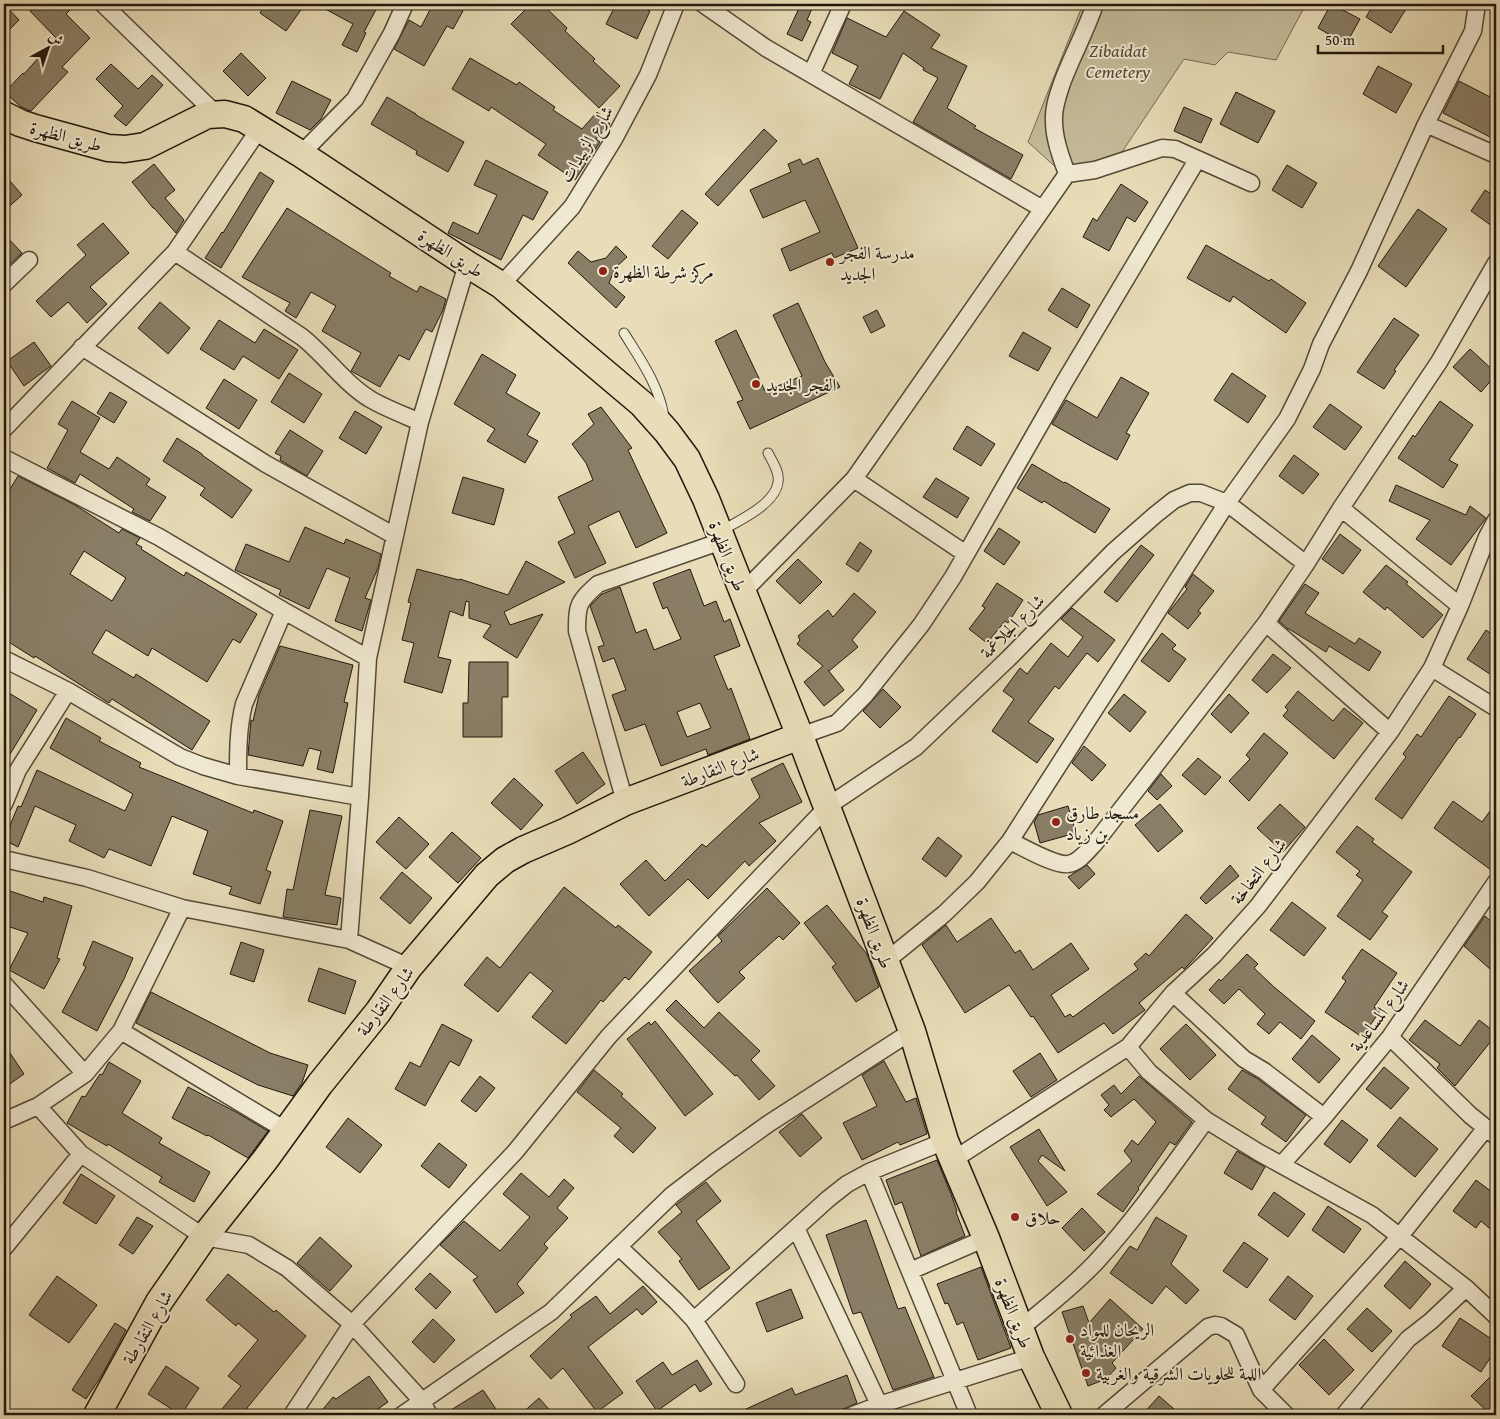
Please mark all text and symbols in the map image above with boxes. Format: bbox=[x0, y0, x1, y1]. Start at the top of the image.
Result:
north arrow bbox=[22, 22, 72, 72]
scale bar bbox=[1318, 22, 1442, 54]
text: ش bbox=[45, 26, 68, 50]
text: 50 m bbox=[1325, 29, 1356, 50]
park label: Zibaidat Cemetery bbox=[1086, 37, 1151, 85]
street label: شارع الزبيدات bbox=[552, 100, 622, 189]
street label: طريق الظهرة bbox=[27, 113, 105, 159]
street label: طريق الظهرة bbox=[413, 222, 489, 284]
place label: مدرسة الفجر الجديد bbox=[838, 239, 915, 287]
marker: مدرسة الفجر الجديد bbox=[824, 256, 836, 268]
place label: مركز شرطة الظهرة bbox=[613, 258, 714, 285]
marker: مركز شرطة الظهرة bbox=[597, 265, 609, 277]
place label: الفجر الجديد bbox=[766, 371, 837, 398]
marker: الفجر الجديد bbox=[750, 378, 762, 390]
street label: طريق الظهرة bbox=[702, 517, 754, 595]
street label: شارع الجلاغمة bbox=[973, 587, 1052, 666]
street label: شارع النقارطة bbox=[677, 740, 764, 796]
place label: مسجد طارق بن زياد bbox=[1066, 799, 1139, 847]
marker: مسجد طارق بن زياد bbox=[1050, 816, 1062, 828]
street label: شارع التخاخة bbox=[1223, 832, 1294, 911]
street label: طريق الظهرة bbox=[850, 894, 900, 972]
street label: شارع النقارطة bbox=[350, 960, 422, 1043]
street label: شارع المساعدية bbox=[1342, 973, 1417, 1059]
place label: حلاق bbox=[1025, 1204, 1061, 1231]
marker: حلاق bbox=[1009, 1211, 1021, 1223]
street label: طريق الظهرة bbox=[988, 1274, 1040, 1352]
street label: شارع النقارطة bbox=[115, 1285, 181, 1370]
place label: الريحان للمواد الغذائية bbox=[1080, 1316, 1154, 1364]
marker: الريحان للمواد الغذائية bbox=[1064, 1333, 1076, 1345]
place label: اللمة للحلويات الشرقية والغربية bbox=[1096, 1360, 1261, 1387]
marker: اللمة للحلويات الشرقية والغربية bbox=[1080, 1367, 1092, 1379]

